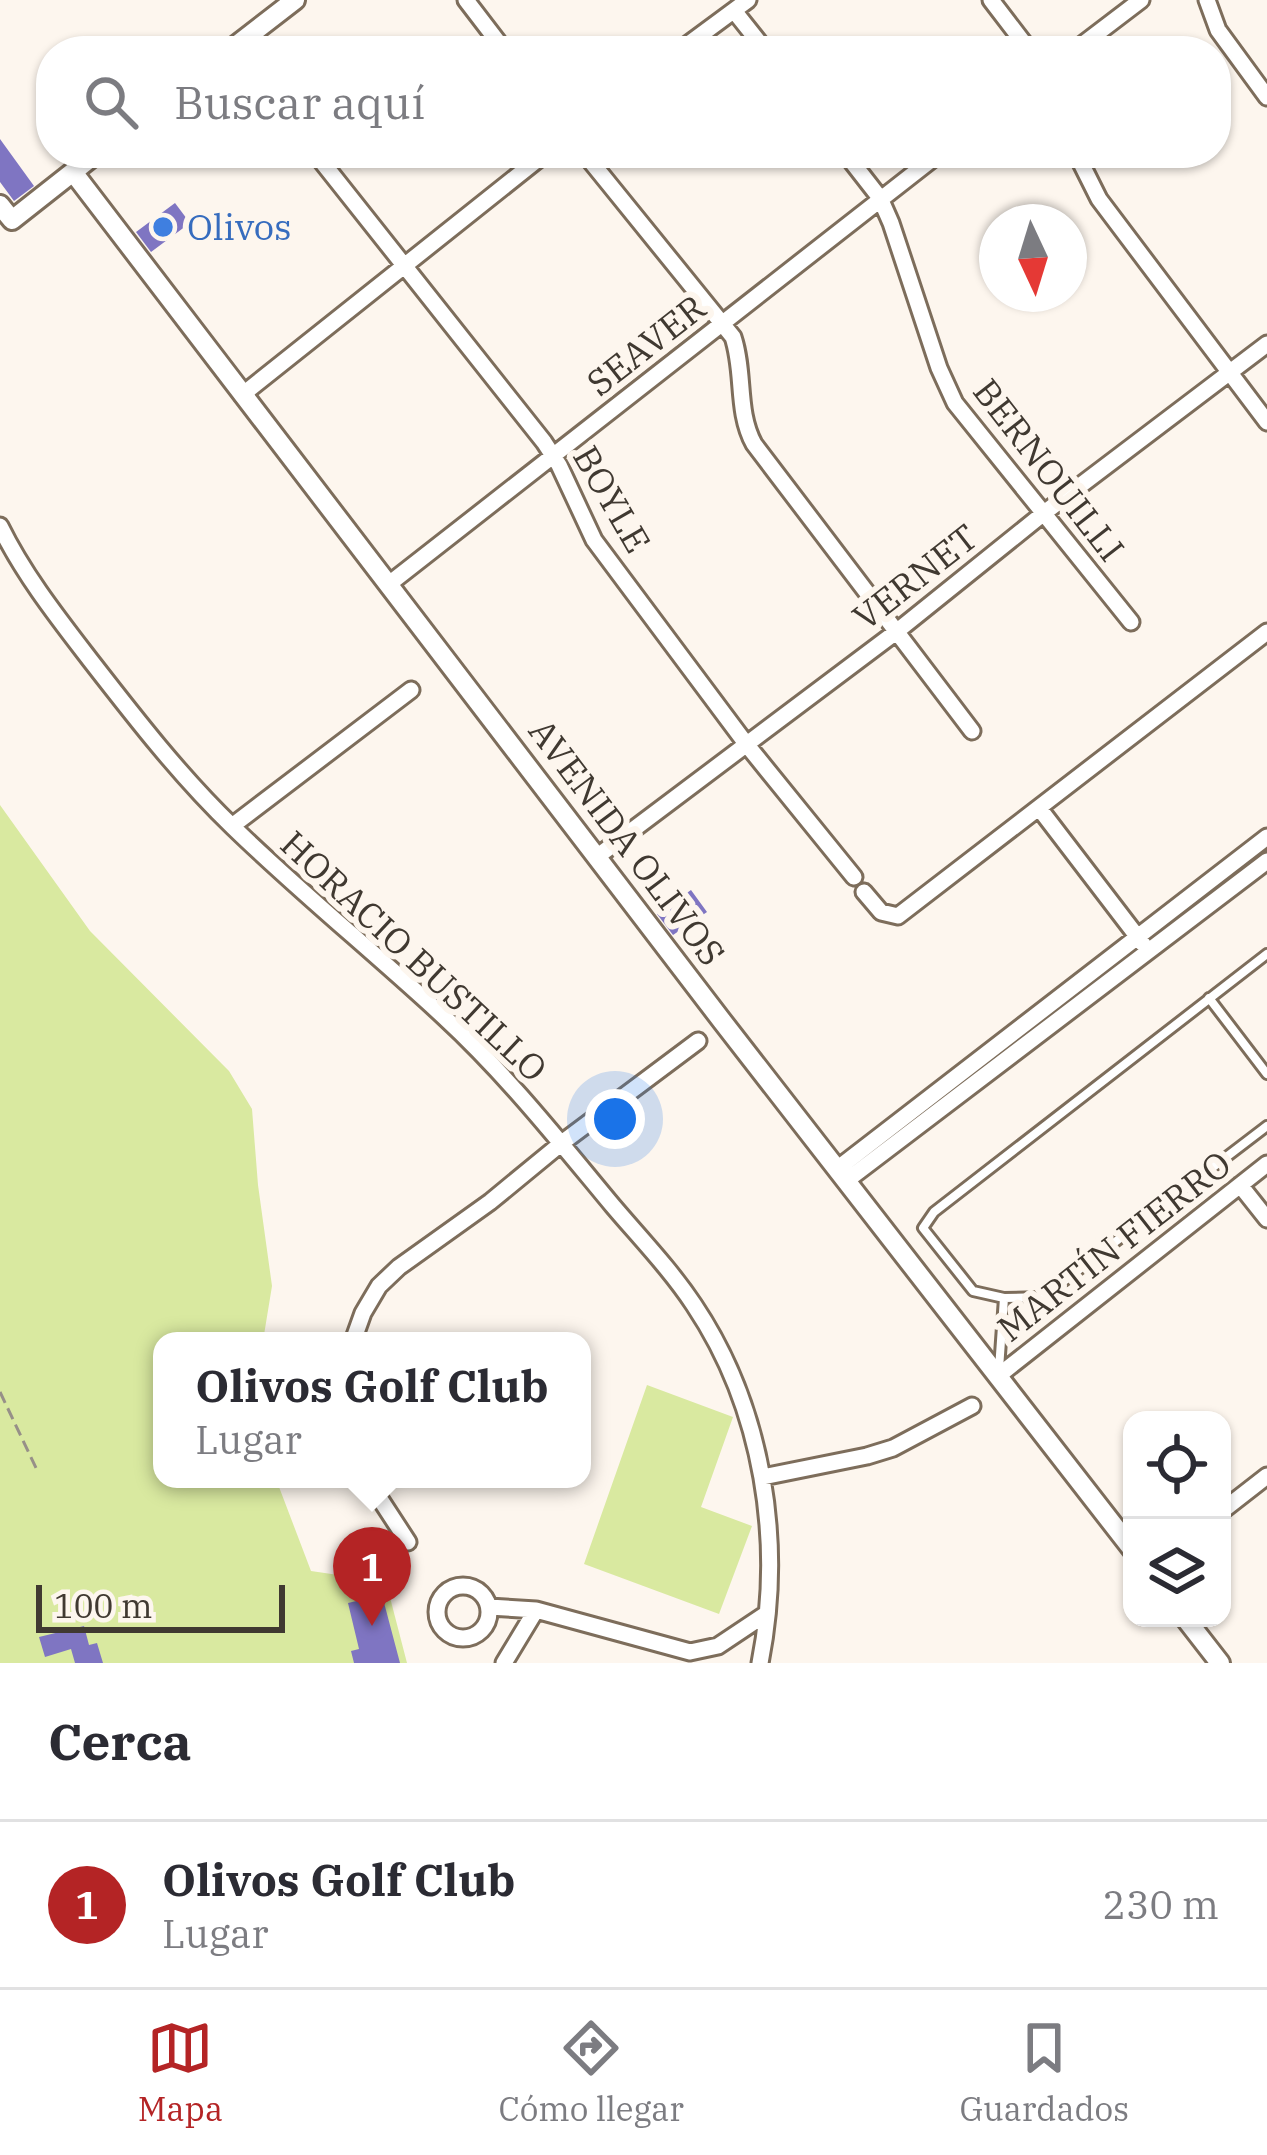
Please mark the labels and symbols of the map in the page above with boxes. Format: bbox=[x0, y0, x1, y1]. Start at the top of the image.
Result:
place label: Olivos bbox=[187, 203, 292, 250]
north arrow bbox=[979, 204, 1087, 312]
marker: Olivos bbox=[150, 214, 176, 240]
street label: SEAVER bbox=[577, 284, 715, 406]
street label: BERNOUILLI bbox=[963, 369, 1135, 571]
street label: BOYLE bbox=[563, 437, 662, 561]
street label: VERNET bbox=[843, 513, 987, 640]
street label: AVENIDA OLIVOS bbox=[519, 709, 736, 975]
street label: HORACIO BUSTILLO bbox=[271, 820, 557, 1091]
your location bbox=[585, 1089, 645, 1149]
street label: MARTÍN FIERRO bbox=[987, 1140, 1240, 1351]
pin: 1 bbox=[333, 1527, 411, 1626]
scale bar bbox=[36, 1579, 285, 1632]

